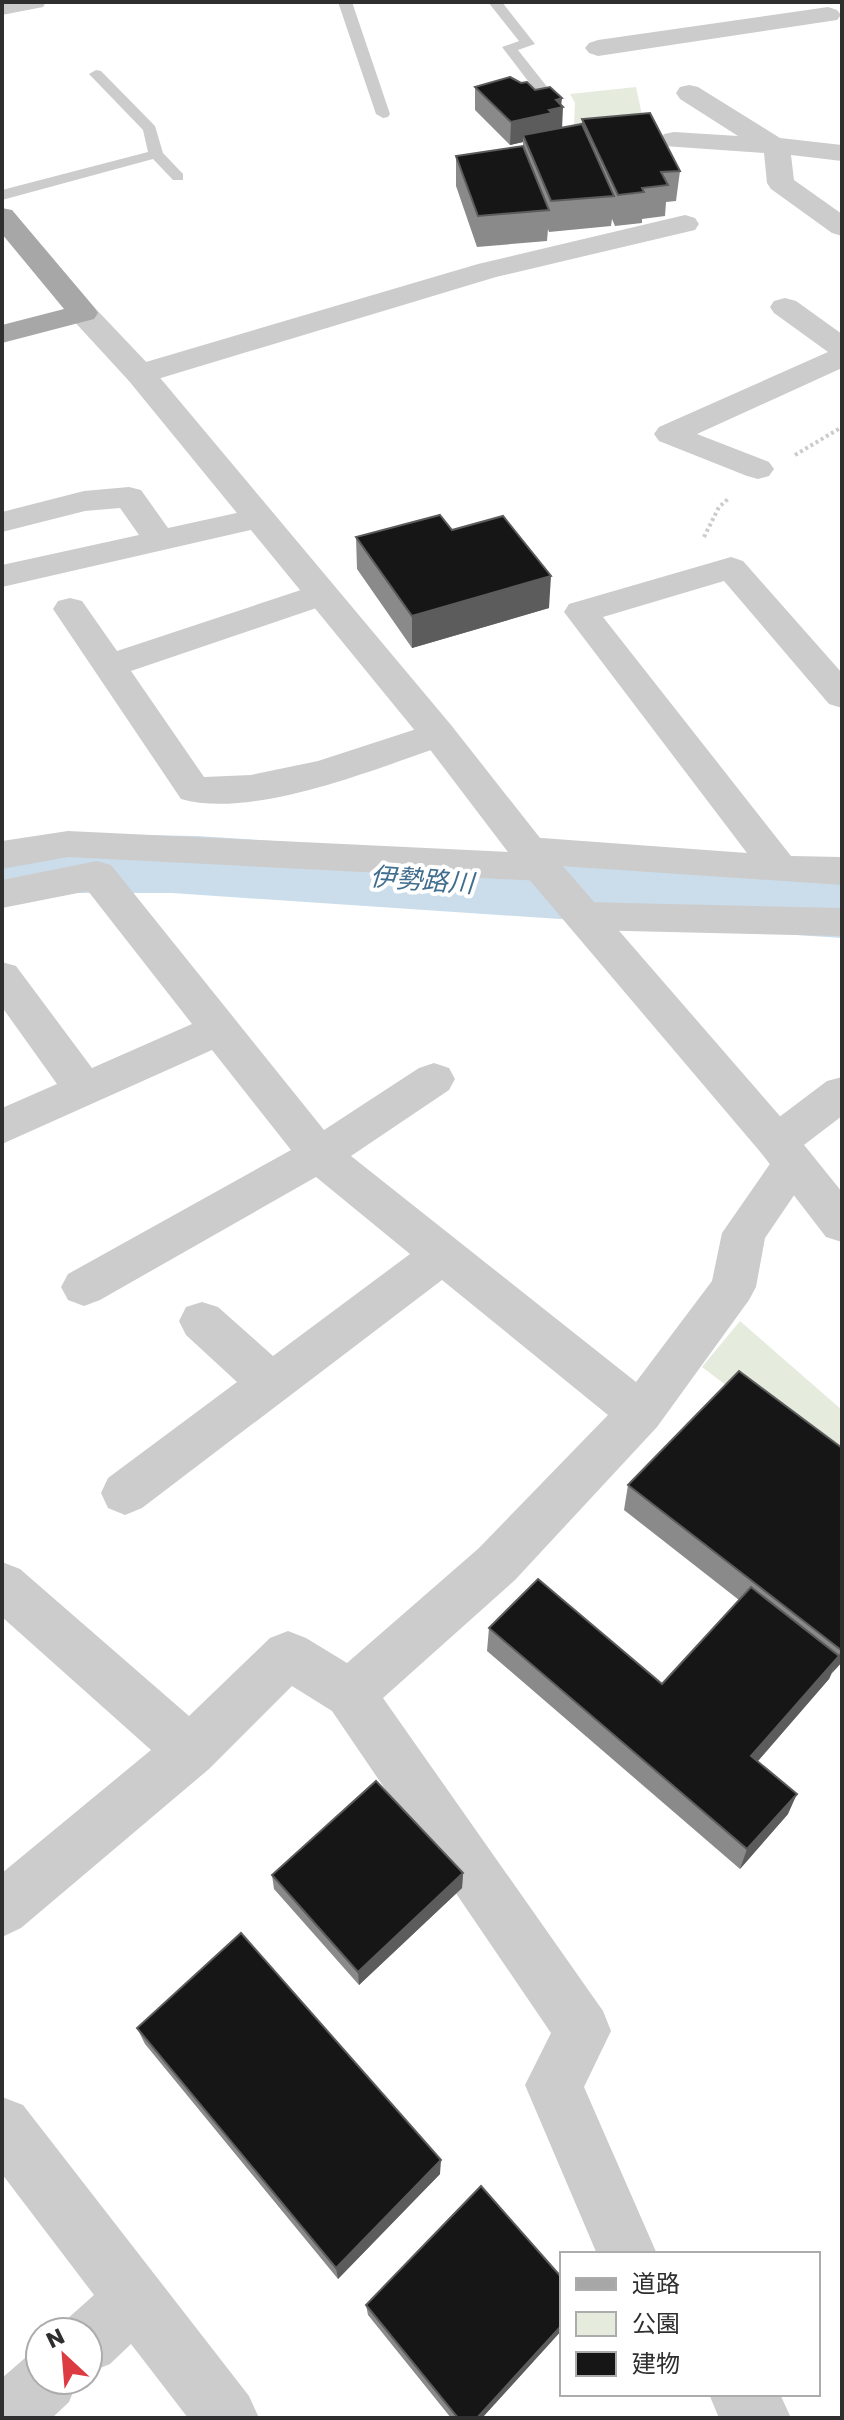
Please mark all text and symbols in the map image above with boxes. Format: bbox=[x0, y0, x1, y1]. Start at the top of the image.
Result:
water label: 伊勢路川 bbox=[369, 858, 478, 902]
legend bbox=[560, 2252, 820, 2396]
text: 道路 bbox=[632, 2267, 680, 2300]
text: 公園 bbox=[632, 2307, 680, 2340]
north arrow bbox=[24, 2316, 104, 2396]
text: N bbox=[41, 2321, 70, 2356]
text: 建物 bbox=[632, 2347, 680, 2380]

